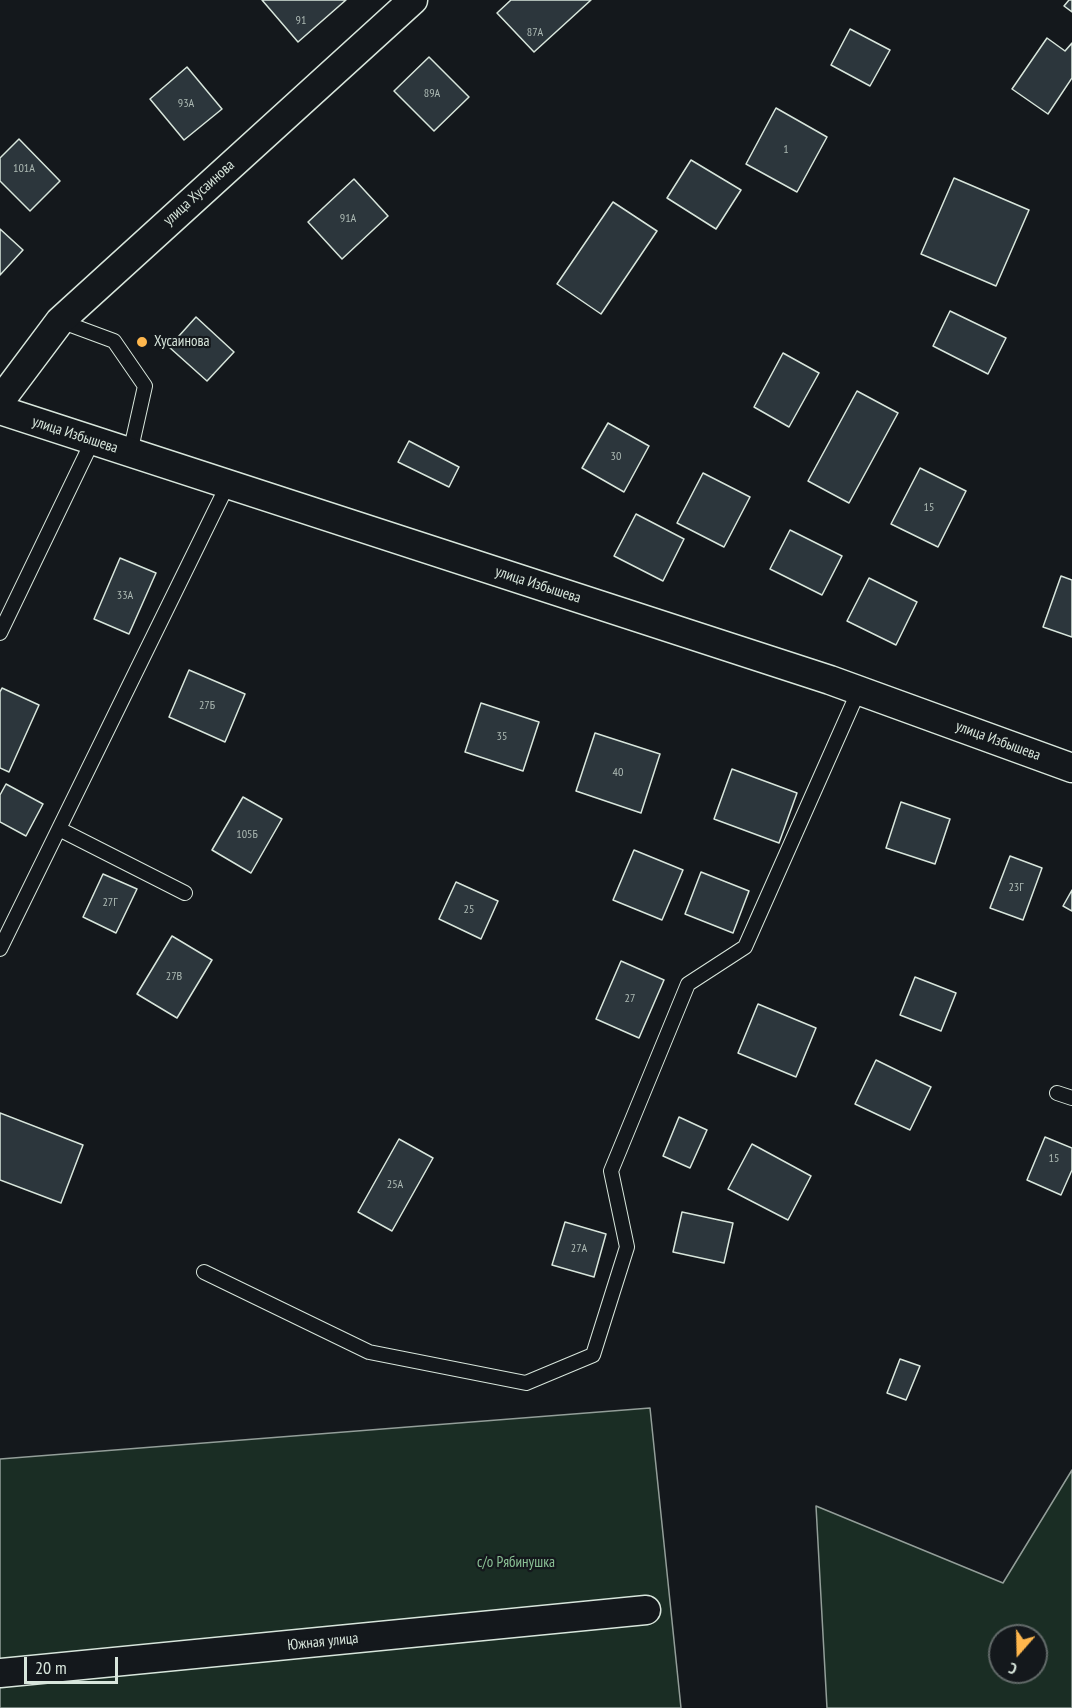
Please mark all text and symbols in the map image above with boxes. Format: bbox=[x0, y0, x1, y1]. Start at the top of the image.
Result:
house number: 91 bbox=[296, 14, 306, 28]
house number: 87А bbox=[527, 26, 543, 40]
house number: 89А bbox=[424, 87, 440, 101]
house number: 93А bbox=[178, 97, 194, 111]
house number: 1 bbox=[783, 143, 789, 157]
street label: улица Хусаинова bbox=[160, 156, 238, 230]
house number: 101А bbox=[13, 162, 35, 176]
house number: 91А bbox=[340, 212, 356, 226]
place label: Хусаинова bbox=[154, 333, 209, 351]
marker: Хусаинова bbox=[135, 335, 149, 349]
street label: улица Избышева bbox=[30, 413, 120, 457]
house number: 30 bbox=[611, 450, 621, 464]
house number: 15 bbox=[924, 501, 934, 515]
street label: улица Избышева bbox=[493, 563, 583, 607]
house number: 33А bbox=[117, 589, 133, 603]
house number: 27Б bbox=[199, 699, 215, 713]
street label: улица Избышева bbox=[953, 717, 1043, 765]
house number: 35 bbox=[497, 730, 507, 744]
house number: 40 bbox=[613, 766, 623, 780]
house number: 105Б bbox=[236, 828, 258, 842]
house number: 23Г bbox=[1008, 881, 1024, 895]
house number: 27Г bbox=[102, 896, 118, 910]
house number: 25 bbox=[464, 903, 474, 917]
house number: 27В bbox=[166, 970, 182, 984]
house number: 27 bbox=[625, 992, 635, 1006]
house number: 15 bbox=[1049, 1152, 1059, 1166]
house number: 25А bbox=[387, 1178, 403, 1192]
house number: 27А bbox=[571, 1242, 587, 1256]
park label: с/о Рябинушка bbox=[477, 1554, 555, 1572]
north arrow bbox=[988, 1624, 1048, 1684]
street label: Южная улица bbox=[287, 1629, 359, 1655]
scale bar bbox=[27, 1645, 122, 1683]
text: 20 m bbox=[35, 1656, 67, 1679]
text: С bbox=[1006, 1658, 1019, 1680]

